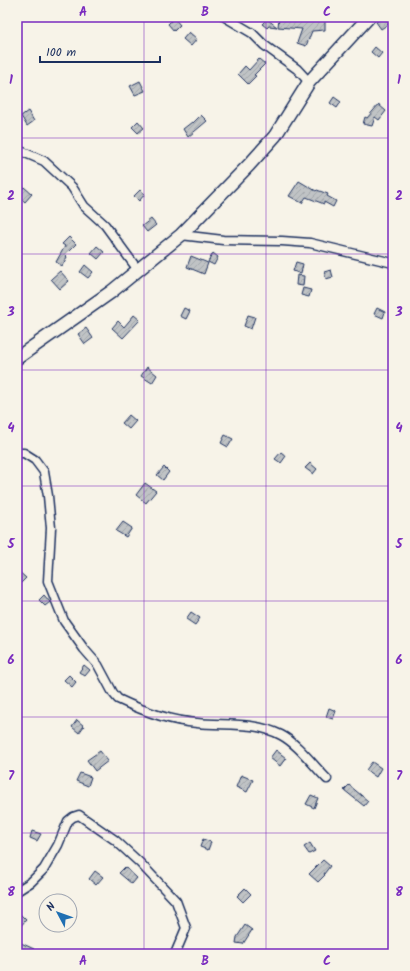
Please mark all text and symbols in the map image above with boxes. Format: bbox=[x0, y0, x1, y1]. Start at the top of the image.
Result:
text: A bbox=[79, 2, 87, 23]
text: B bbox=[201, 2, 209, 23]
text: C bbox=[323, 2, 331, 23]
scale bar bbox=[40, 38, 160, 64]
text: 100 m bbox=[46, 43, 77, 62]
text: 1 bbox=[9, 70, 13, 91]
text: 1 bbox=[397, 70, 401, 91]
text: 2 bbox=[7, 186, 15, 207]
text: 2 bbox=[395, 186, 403, 207]
text: 3 bbox=[6, 302, 15, 323]
text: 3 bbox=[394, 302, 403, 323]
text: 4 bbox=[7, 418, 15, 439]
text: 4 bbox=[395, 418, 403, 439]
text: 5 bbox=[7, 534, 16, 555]
text: 5 bbox=[395, 534, 404, 555]
text: 6 bbox=[7, 650, 15, 671]
text: 6 bbox=[395, 650, 403, 671]
text: 7 bbox=[8, 766, 15, 787]
text: 7 bbox=[396, 766, 403, 787]
text: 8 bbox=[7, 882, 15, 903]
text: 8 bbox=[395, 882, 403, 903]
north arrow bbox=[38, 893, 78, 933]
text: N bbox=[42, 899, 60, 916]
text: A bbox=[79, 951, 87, 971]
text: B bbox=[201, 951, 209, 971]
text: C bbox=[323, 951, 331, 971]

